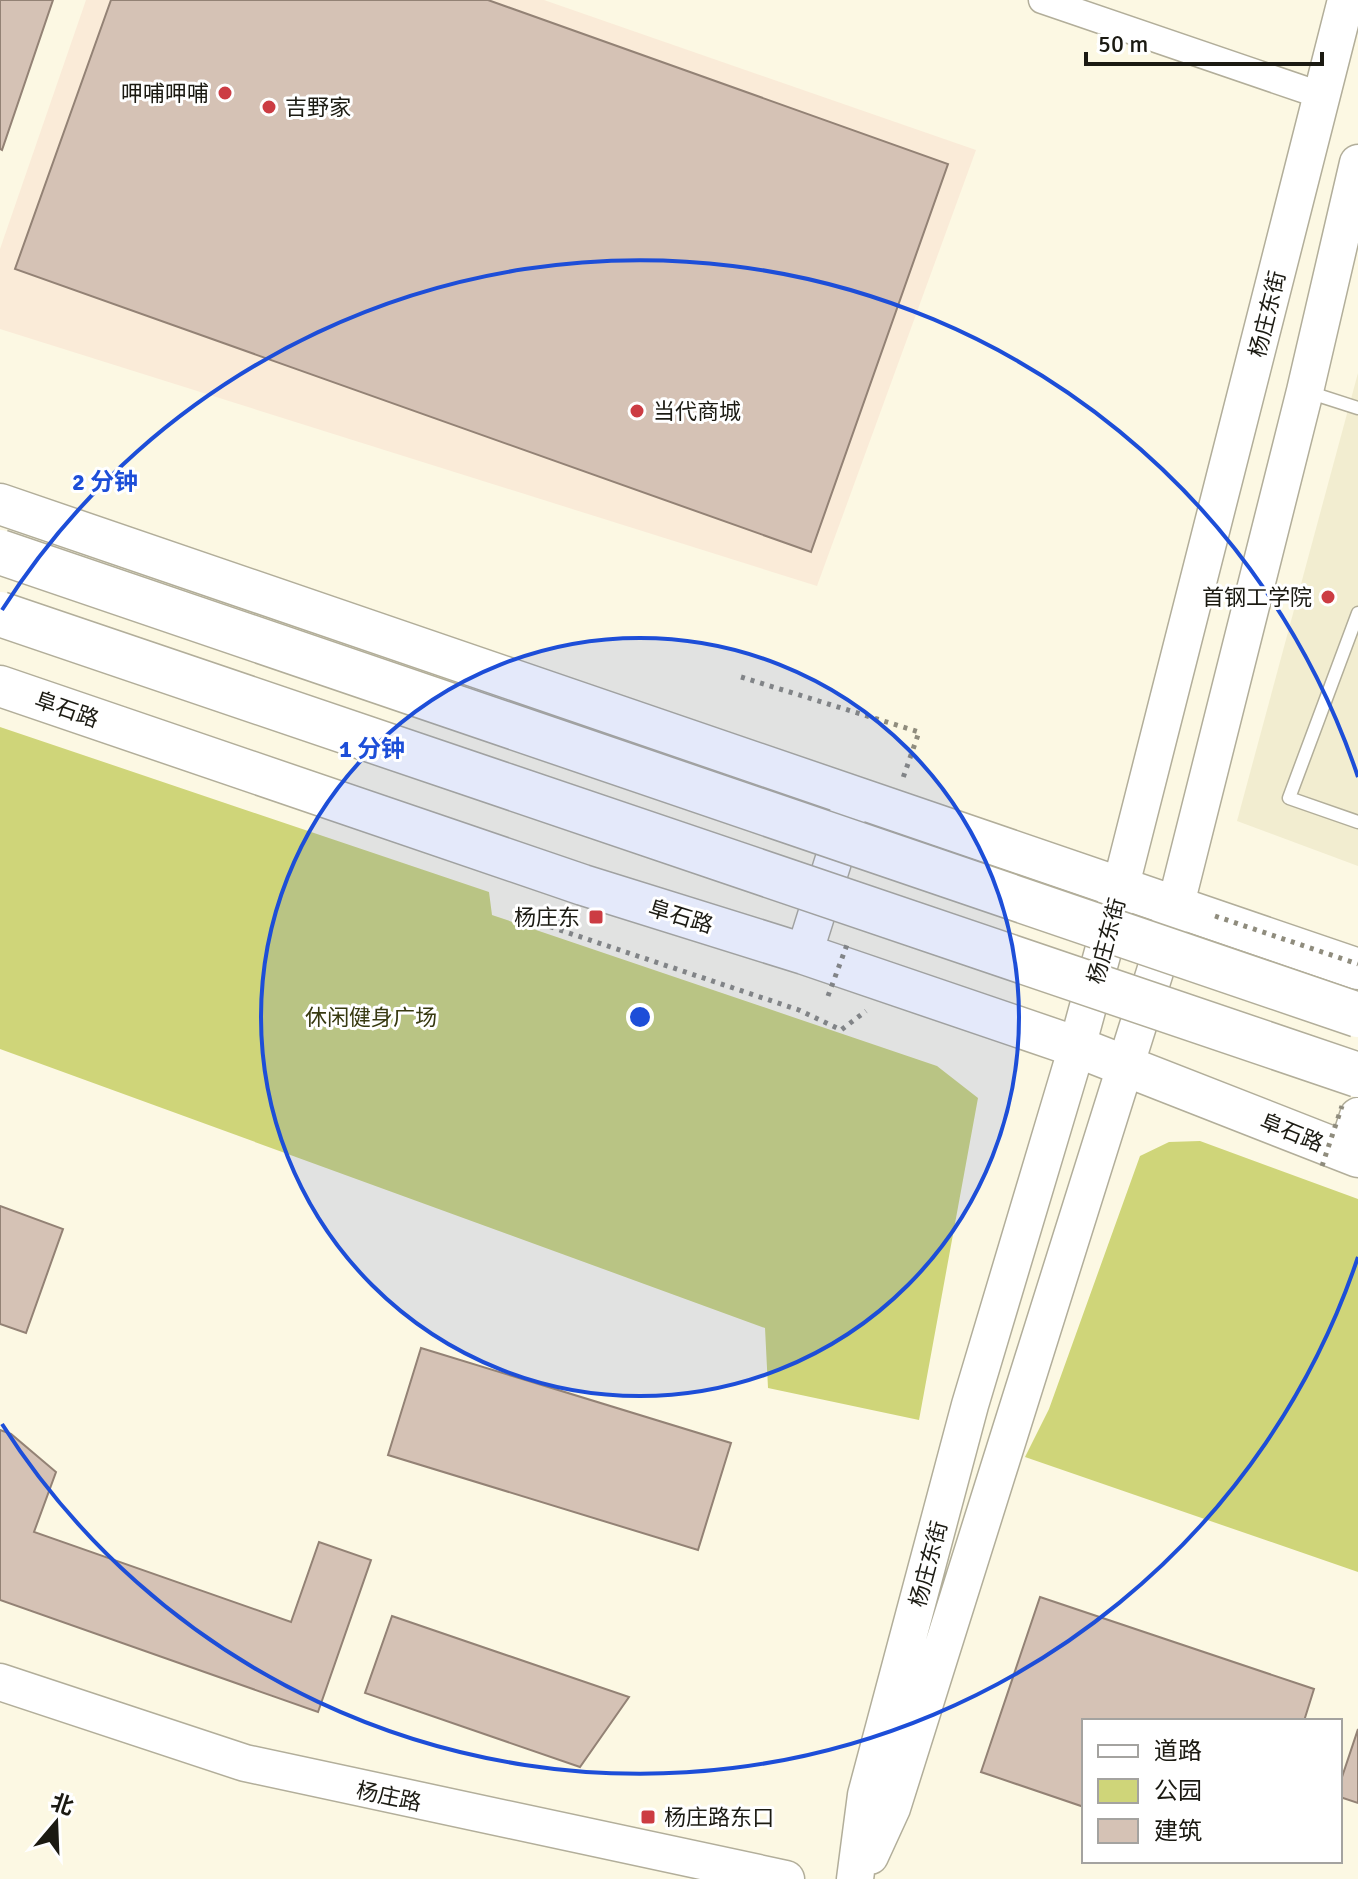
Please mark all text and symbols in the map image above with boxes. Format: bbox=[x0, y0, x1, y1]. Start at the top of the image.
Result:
scale bar bbox=[1086, 16, 1322, 66]
text: 50 m bbox=[1098, 29, 1148, 59]
place label: 呷哺呷哺 bbox=[121, 80, 209, 107]
marker: 呷哺呷哺 bbox=[216, 84, 234, 102]
place label: 吉野家 bbox=[285, 94, 351, 121]
marker: 吉野家 bbox=[260, 98, 278, 116]
street label: 杨庄东街 bbox=[1244, 268, 1291, 360]
place label: 当代商城 bbox=[653, 398, 741, 425]
marker: 当代商城 bbox=[628, 402, 646, 420]
text: 2 分钟 bbox=[72, 467, 138, 497]
place label: 首钢工学院 bbox=[1202, 584, 1312, 611]
marker: 首钢工学院 bbox=[1319, 588, 1337, 606]
street label: 阜石路 bbox=[31, 686, 102, 733]
text: 1 分钟 bbox=[339, 734, 405, 764]
street label: 阜石路 bbox=[645, 894, 716, 939]
street label: 杨庄东街 bbox=[1082, 895, 1131, 987]
place label: 杨庄东 bbox=[514, 904, 580, 931]
marker: 杨庄东 bbox=[587, 908, 605, 926]
centre of rings bbox=[626, 1003, 654, 1031]
park label: 休闲健身广场 bbox=[305, 1004, 437, 1031]
street label: 阜石路 bbox=[1256, 1108, 1327, 1157]
street label: 杨庄东街 bbox=[904, 1518, 953, 1610]
legend bbox=[1082, 1719, 1342, 1863]
text: 道路 bbox=[1154, 1736, 1202, 1766]
street label: 杨庄路 bbox=[354, 1776, 424, 1817]
text: 公园 bbox=[1154, 1776, 1202, 1806]
north arrow bbox=[16, 1783, 96, 1863]
text: 北 bbox=[48, 1788, 77, 1821]
place label: 杨庄路东口 bbox=[664, 1804, 774, 1831]
marker: 杨庄路东口 bbox=[639, 1808, 657, 1826]
text: 建筑 bbox=[1154, 1816, 1202, 1846]

